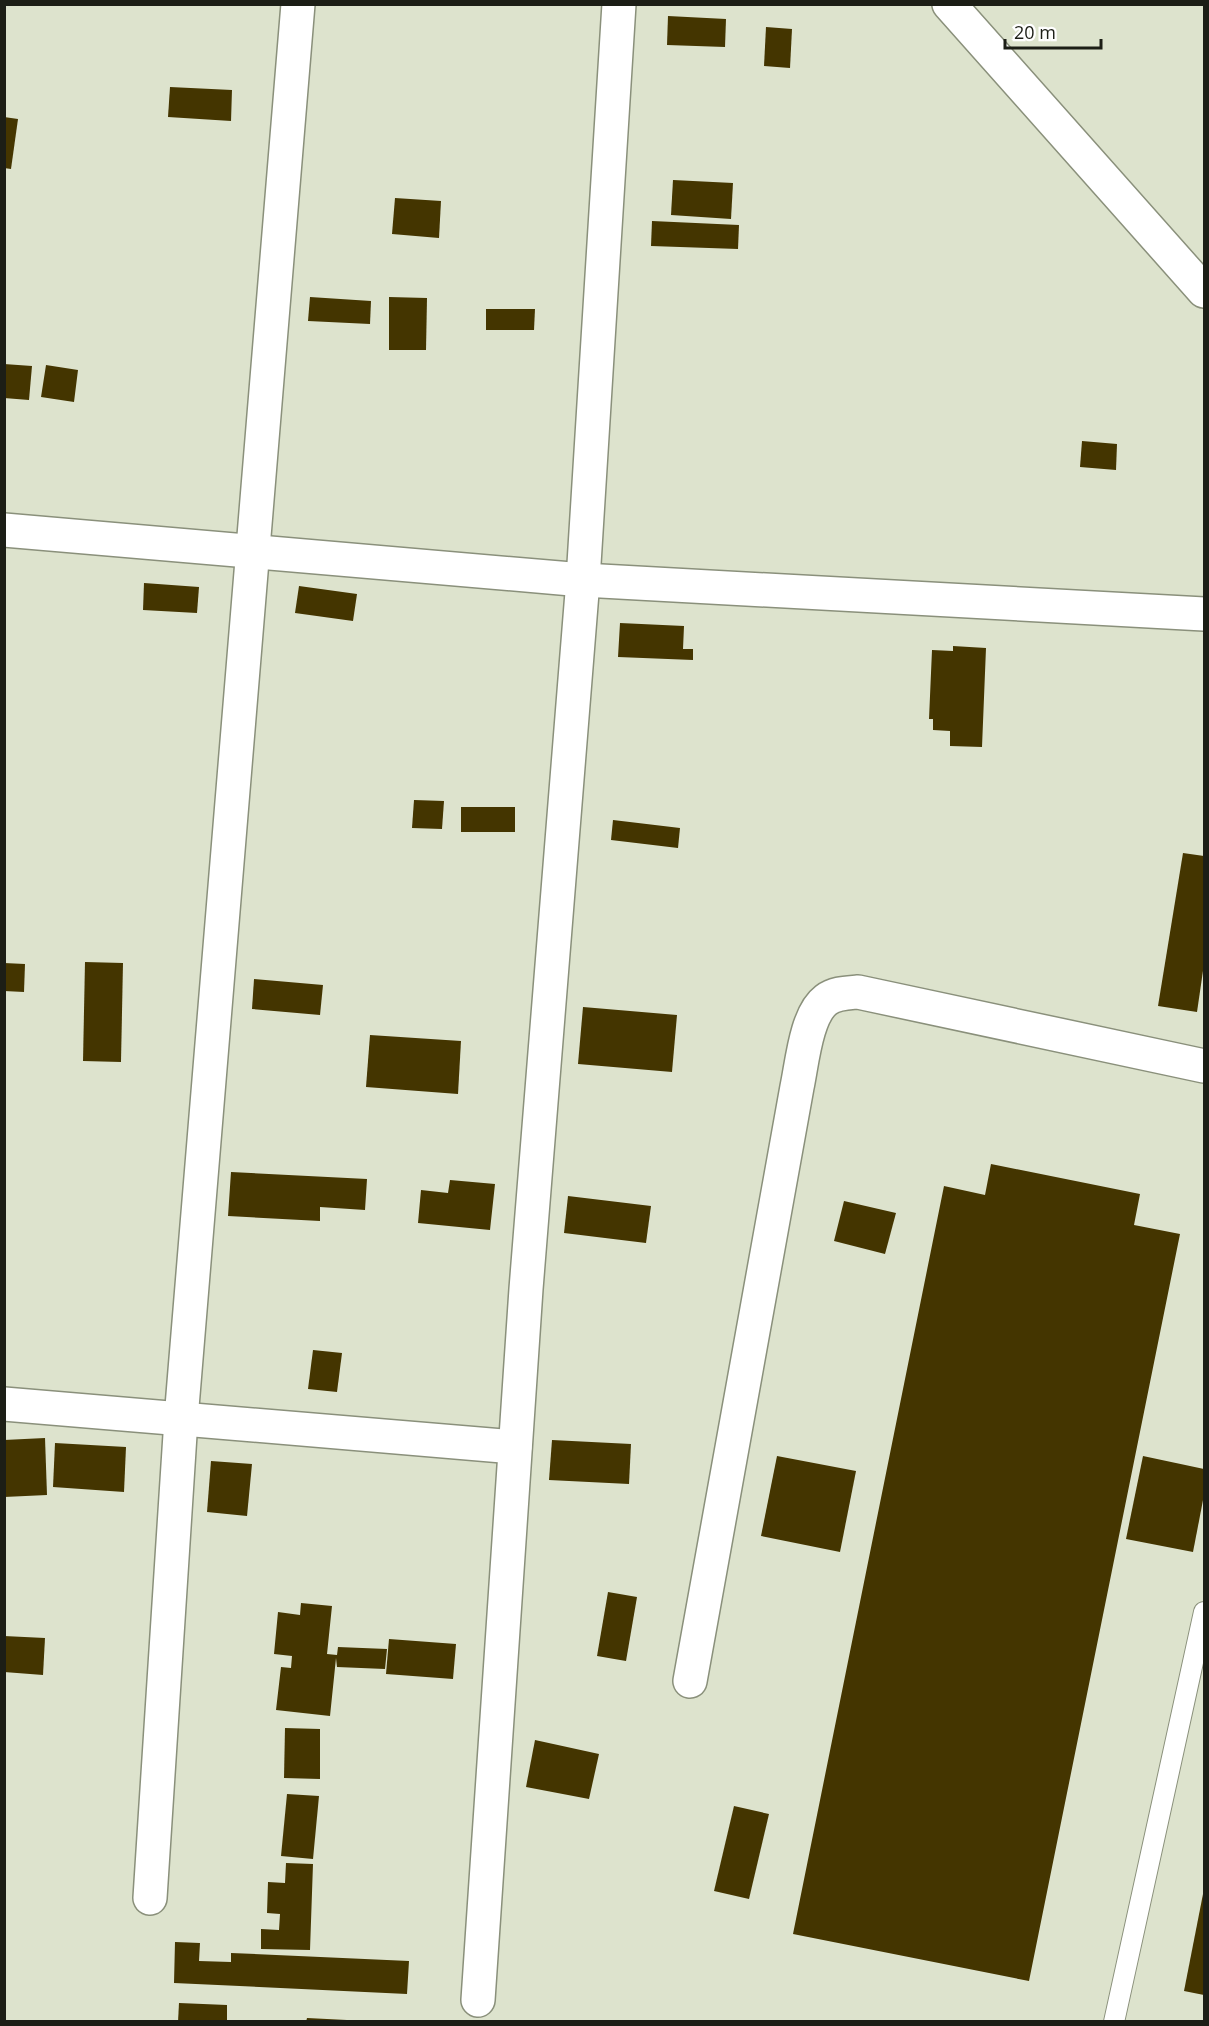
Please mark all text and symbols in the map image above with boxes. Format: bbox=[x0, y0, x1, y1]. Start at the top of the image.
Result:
scale bar bbox=[1005, 12, 1101, 50]
text: 20 m bbox=[1014, 20, 1056, 44]

